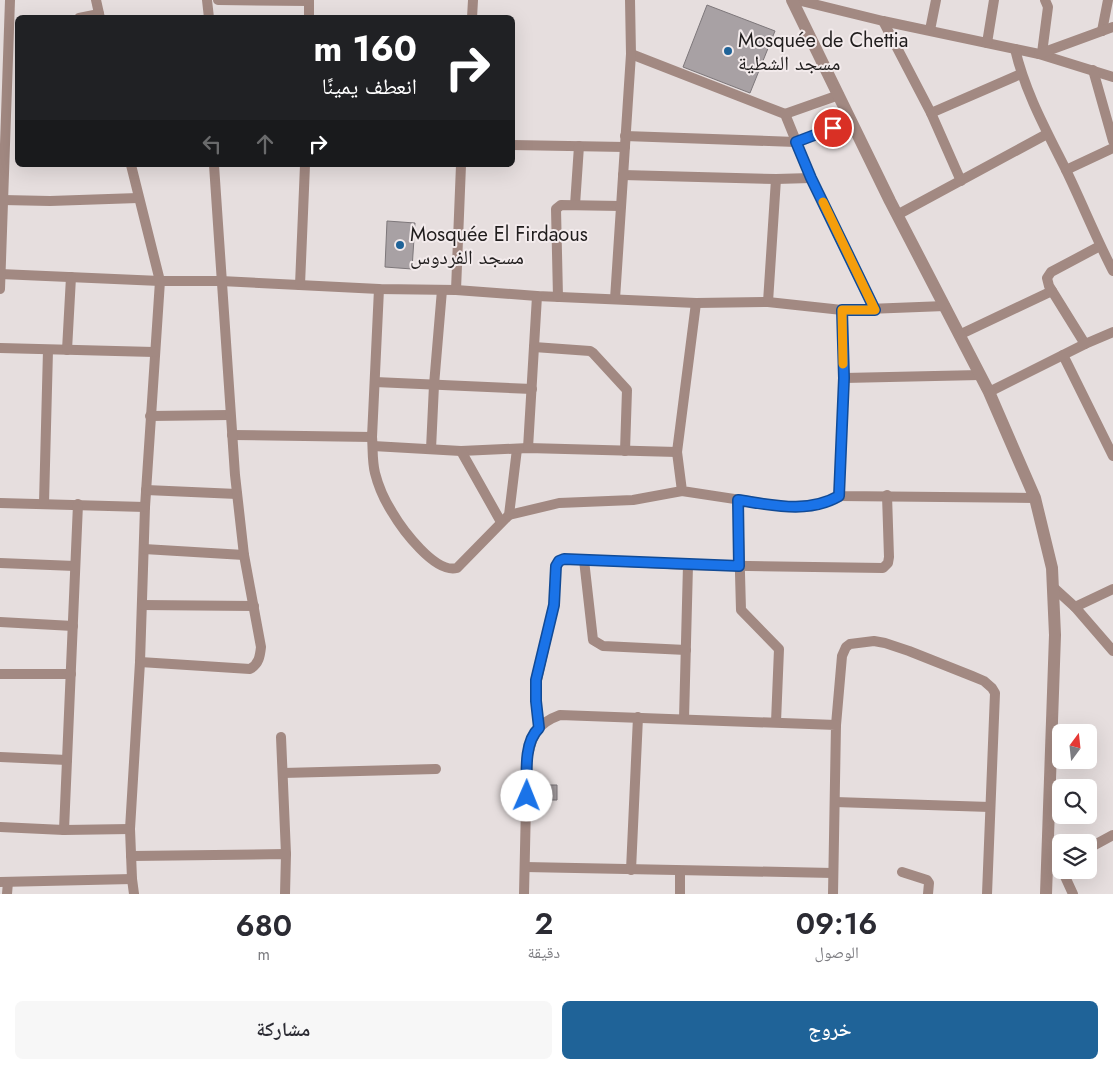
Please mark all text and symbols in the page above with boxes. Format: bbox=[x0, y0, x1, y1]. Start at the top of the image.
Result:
text: 160 m bbox=[313, 24, 417, 74]
place label: Mosquée de Chettia مسجد الشطية bbox=[738, 26, 908, 78]
icon: right bbox=[435, 35, 500, 100]
marker: Mosquée de Chettia مسجد الشطية bbox=[722, 45, 734, 57]
text: انعطف يمينًا bbox=[322, 70, 417, 102]
pin bbox=[812, 107, 854, 149]
icon: arrive bbox=[819, 114, 847, 142]
icon: left bbox=[198, 130, 226, 158]
icon: ahead bbox=[251, 130, 279, 158]
icon: right bbox=[304, 130, 332, 158]
place label: Mosquée El Firdaous مسجد الفردوس bbox=[410, 220, 588, 272]
marker: Mosquée El Firdaous مسجد الفردوس bbox=[394, 239, 406, 251]
north arrow bbox=[1052, 724, 1098, 769]
map controls bbox=[1052, 724, 1097, 879]
position arrow bbox=[500, 769, 552, 821]
button: search bbox=[1052, 779, 1097, 824]
button: layers bbox=[1052, 834, 1097, 879]
text: 2 bbox=[534, 902, 553, 945]
text: 09:16 bbox=[796, 902, 878, 945]
text: 680 bbox=[236, 904, 292, 947]
text: دقيقة bbox=[528, 941, 560, 964]
text: الوصول bbox=[814, 941, 859, 964]
text: m bbox=[258, 943, 270, 966]
button: مشاركة bbox=[15, 1001, 552, 1059]
button: خروج bbox=[562, 1001, 1098, 1059]

